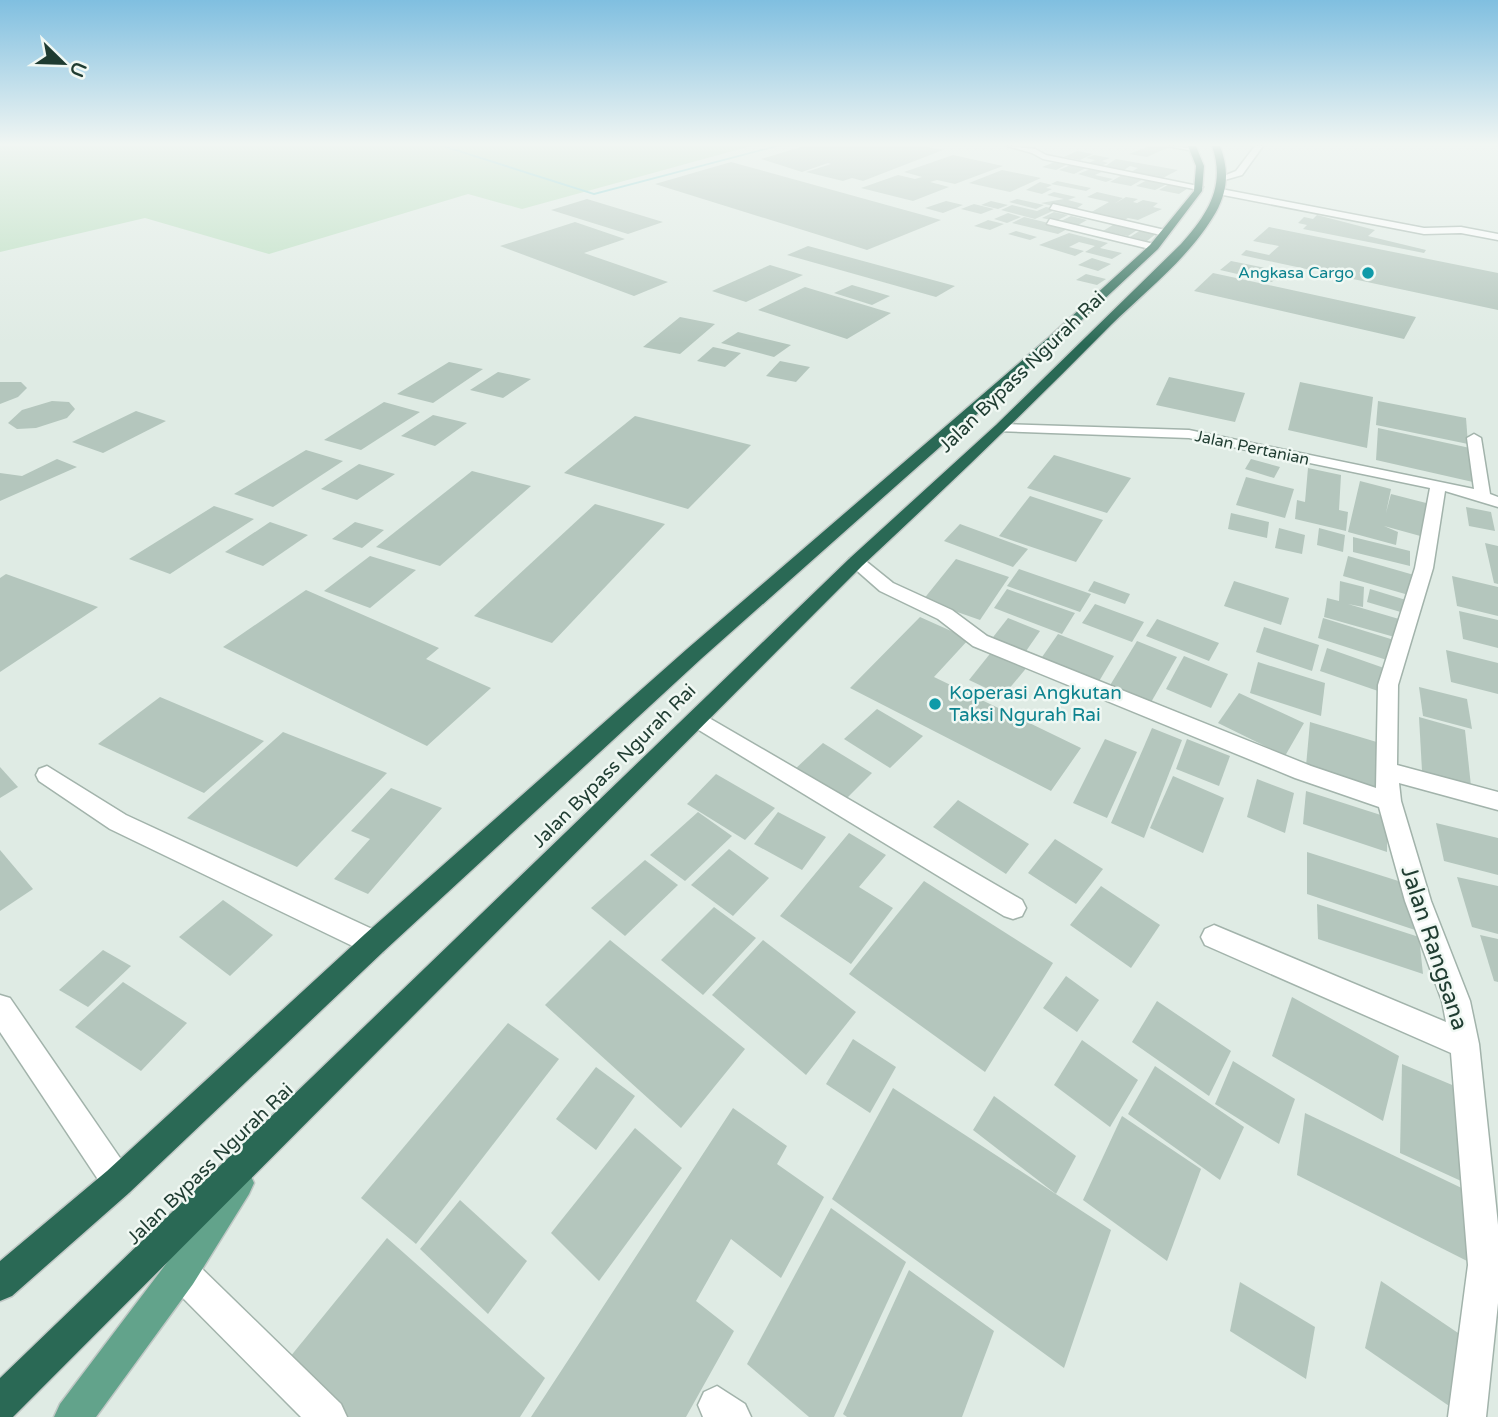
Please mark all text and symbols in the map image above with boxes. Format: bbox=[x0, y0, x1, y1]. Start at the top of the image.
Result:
north arrow bbox=[28, 28, 98, 98]
text: U bbox=[65, 58, 91, 80]
place label: Angkasa Cargo bbox=[1238, 263, 1354, 283]
marker: Angkasa Cargo bbox=[1360, 265, 1376, 281]
street label: Jalan Bypass Ngurah Rai bbox=[934, 287, 1110, 457]
street label: Jalan Pertanian bbox=[1193, 426, 1311, 470]
street label: Jalan Bypass Ngurah Rai bbox=[528, 680, 700, 852]
place label: Koperasi Angkutan Taksi Ngurah Rai bbox=[949, 682, 1122, 726]
marker: Koperasi Angkutan Taksi Ngurah Rai bbox=[927, 696, 943, 712]
street label: Jalan Rangsana bbox=[1394, 862, 1474, 1034]
street label: Jalan Bypass Ngurah Rai bbox=[122, 1079, 298, 1249]

